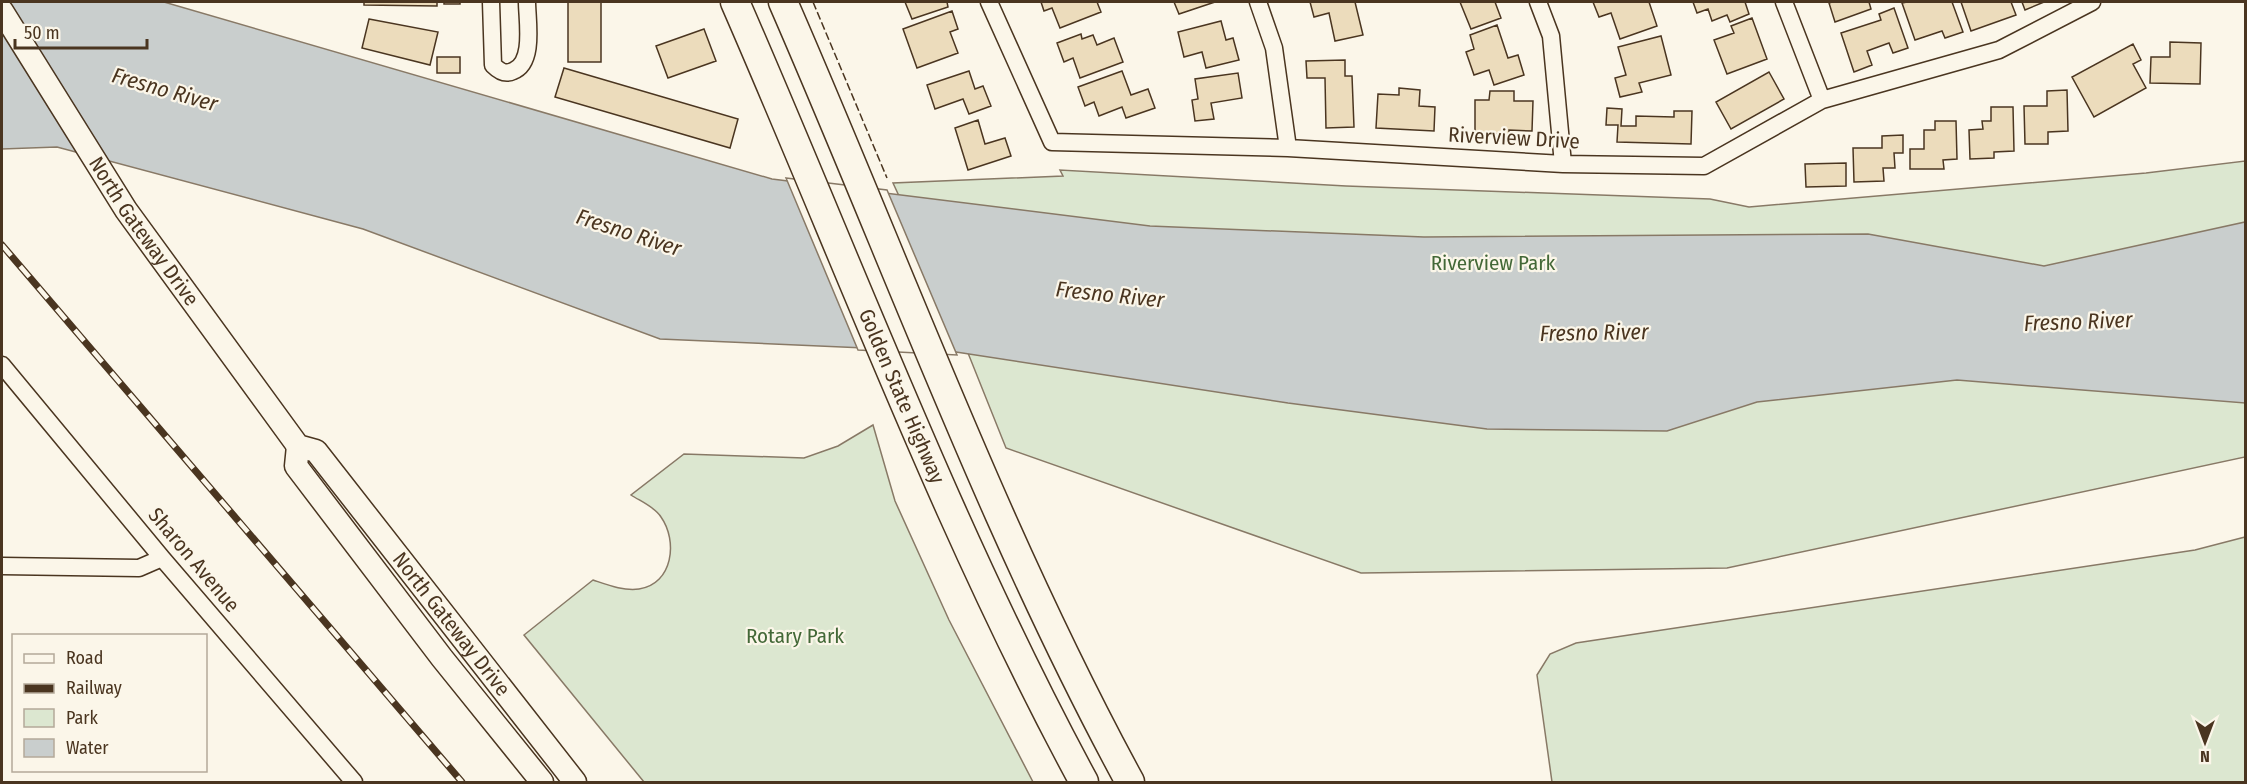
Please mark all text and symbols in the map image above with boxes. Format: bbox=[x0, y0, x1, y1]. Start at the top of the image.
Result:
scale bar bbox=[15, 12, 147, 50]
text: 50 m bbox=[24, 22, 60, 44]
water label: Fresno River bbox=[109, 62, 222, 118]
street label: Riverview Drive bbox=[1447, 122, 1581, 154]
street label: North Gateway Drive bbox=[83, 152, 204, 311]
water label: Fresno River bbox=[573, 203, 686, 263]
park label: Riverview Park bbox=[1431, 250, 1556, 276]
water label: Fresno River bbox=[1054, 275, 1167, 314]
street label: Golden State Highway bbox=[853, 305, 951, 488]
water label: Fresno River bbox=[2023, 306, 2134, 337]
water label: Fresno River bbox=[1539, 318, 1650, 347]
street label: Sharon Avenue bbox=[143, 502, 245, 618]
street label: North Gateway Drive bbox=[387, 547, 516, 701]
park label: Rotary Park bbox=[746, 623, 844, 649]
legend bbox=[12, 634, 207, 772]
text: Road bbox=[66, 647, 103, 669]
text: Railway bbox=[66, 677, 122, 699]
text: Park bbox=[66, 707, 99, 729]
north arrow bbox=[2175, 712, 2235, 772]
text: Water bbox=[66, 737, 109, 759]
text: N bbox=[2200, 747, 2210, 766]

